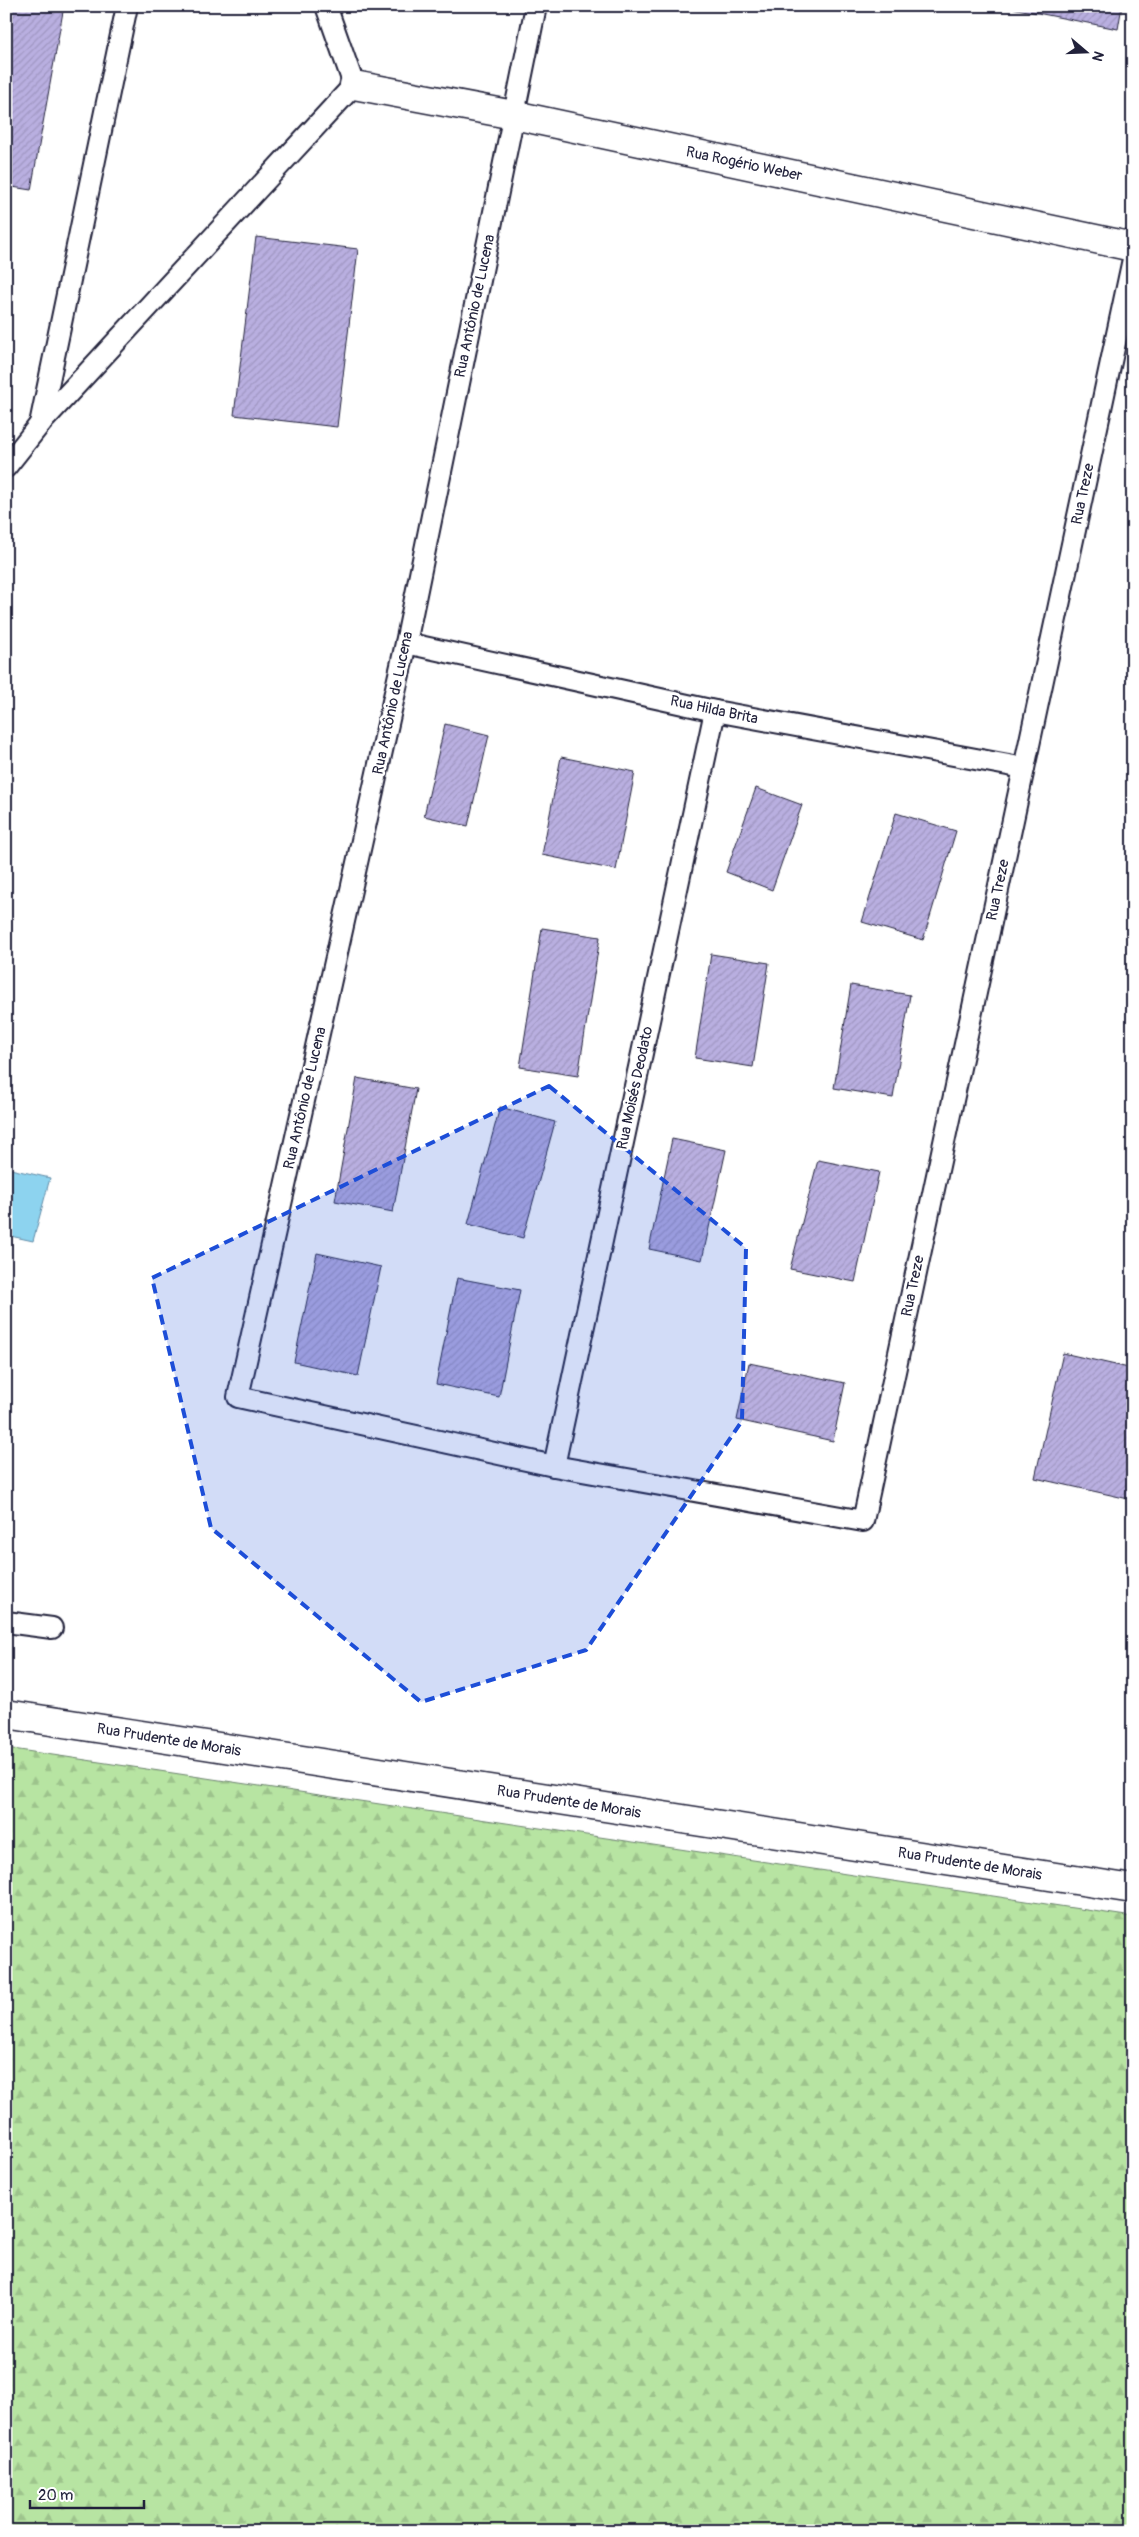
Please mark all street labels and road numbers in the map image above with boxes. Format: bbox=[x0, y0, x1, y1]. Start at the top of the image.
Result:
street label: Rua Rogério Weber bbox=[684, 142, 804, 186]
street label: Rua Antônio de Lucena bbox=[451, 233, 499, 379]
street label: Rua Treze bbox=[1067, 461, 1099, 526]
street label: Rua Antônio de Lucena bbox=[369, 630, 417, 776]
street label: Rua Hilda Brita bbox=[668, 691, 760, 729]
street label: Rua Treze bbox=[982, 857, 1014, 922]
street label: Rua Antônio de Lucena bbox=[279, 1025, 331, 1171]
street label: Rua Moisés Deodato bbox=[613, 1025, 657, 1151]
street label: Rua Treze bbox=[897, 1253, 929, 1318]
street label: Rua Prudente de Morais bbox=[96, 1719, 243, 1761]
street label: Rua Prudente de Morais bbox=[496, 1781, 643, 1823]
street label: Rua Prudente de Morais bbox=[897, 1843, 1044, 1885]

